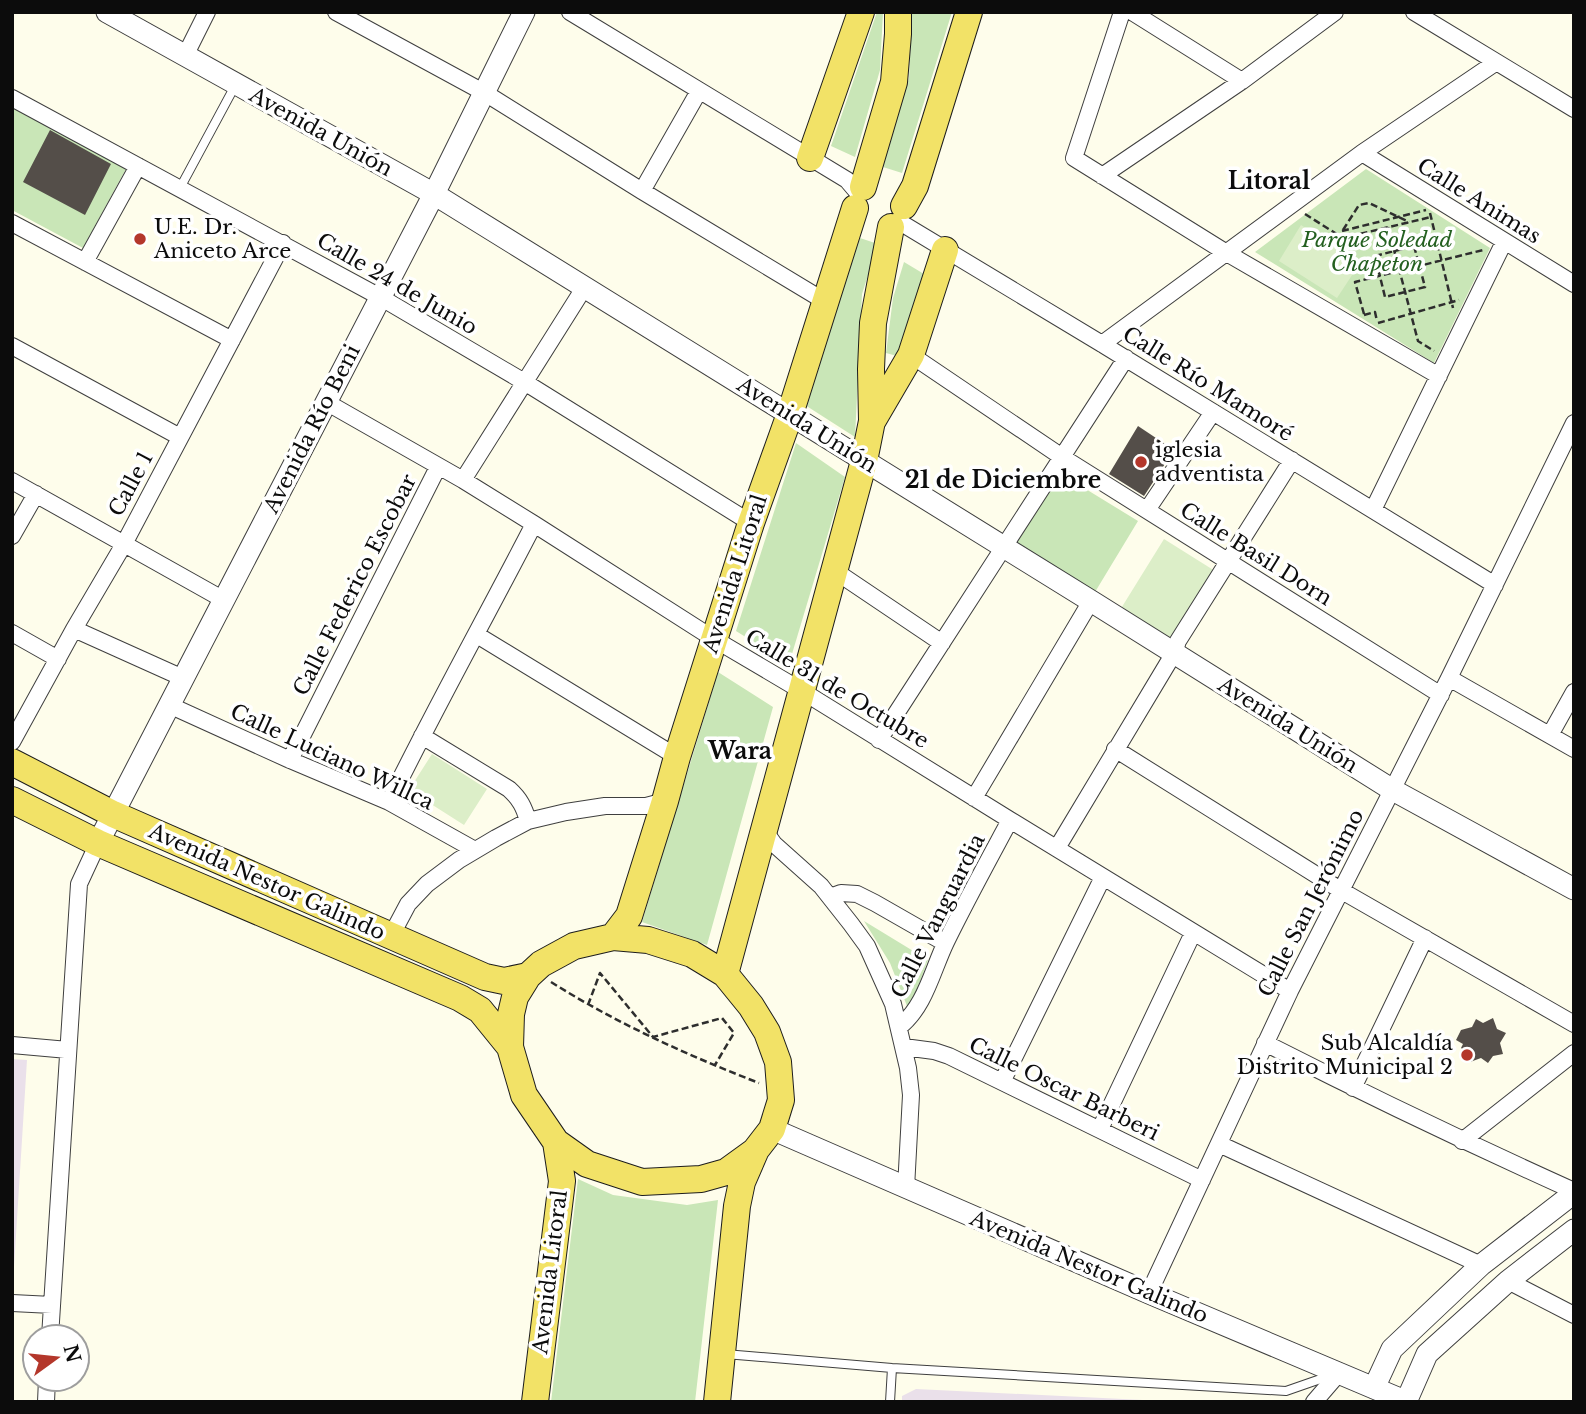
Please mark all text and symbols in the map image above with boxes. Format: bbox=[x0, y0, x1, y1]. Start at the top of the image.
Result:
street label: Avenida Unión bbox=[244, 81, 397, 182]
street label: Calle Animas bbox=[1412, 153, 1546, 249]
district label: Litoral bbox=[1228, 167, 1310, 195]
place label: U.E. Dr. Aniceto Arce bbox=[153, 214, 291, 264]
park label: Parque Soledad Chapeton bbox=[1301, 227, 1453, 277]
street label: Calle 24 de Junio bbox=[312, 228, 482, 340]
marker: U.E. Dr. Aniceto Arce bbox=[132, 231, 148, 247]
street label: Calle Río Mamoré bbox=[1118, 321, 1298, 447]
street label: Avenida Río Beni bbox=[258, 340, 366, 519]
street label: Avenida Unión bbox=[731, 371, 882, 478]
place label: iglesia adventista bbox=[1155, 437, 1264, 487]
street label: Calle 1 bbox=[103, 447, 159, 521]
marker: iglesia adventista bbox=[1133, 454, 1149, 470]
district label: 21 de Diciembre bbox=[905, 466, 1101, 494]
street label: Calle Federico Escobar bbox=[288, 470, 422, 700]
street label: Avenida Litoral bbox=[697, 491, 773, 658]
street label: Calle Basil Dorn bbox=[1175, 497, 1337, 611]
street label: Calle 31 de Octubre bbox=[741, 624, 933, 754]
street label: Avenida Unión bbox=[1212, 671, 1363, 778]
street label: Calle Luciano Willca bbox=[226, 698, 438, 816]
district label: Wara bbox=[707, 737, 772, 765]
street label: Calle San Jerónimo bbox=[1252, 805, 1370, 1001]
street label: Avenida Nestor Galindo bbox=[144, 818, 389, 946]
street label: Calle Vanguardia bbox=[885, 829, 991, 1003]
place label: Sub Alcaldía Distrito Municipal 2 bbox=[1237, 1030, 1453, 1080]
street label: Calle Oscar Barberi bbox=[965, 1032, 1163, 1146]
marker: Sub Alcaldía Distrito Municipal 2 bbox=[1459, 1047, 1475, 1063]
street label: Avenida Litoral bbox=[527, 1188, 573, 1357]
street label: Avenida Nestor Galindo bbox=[965, 1205, 1212, 1329]
north arrow bbox=[21, 1323, 91, 1393]
text: N bbox=[59, 1342, 85, 1365]

